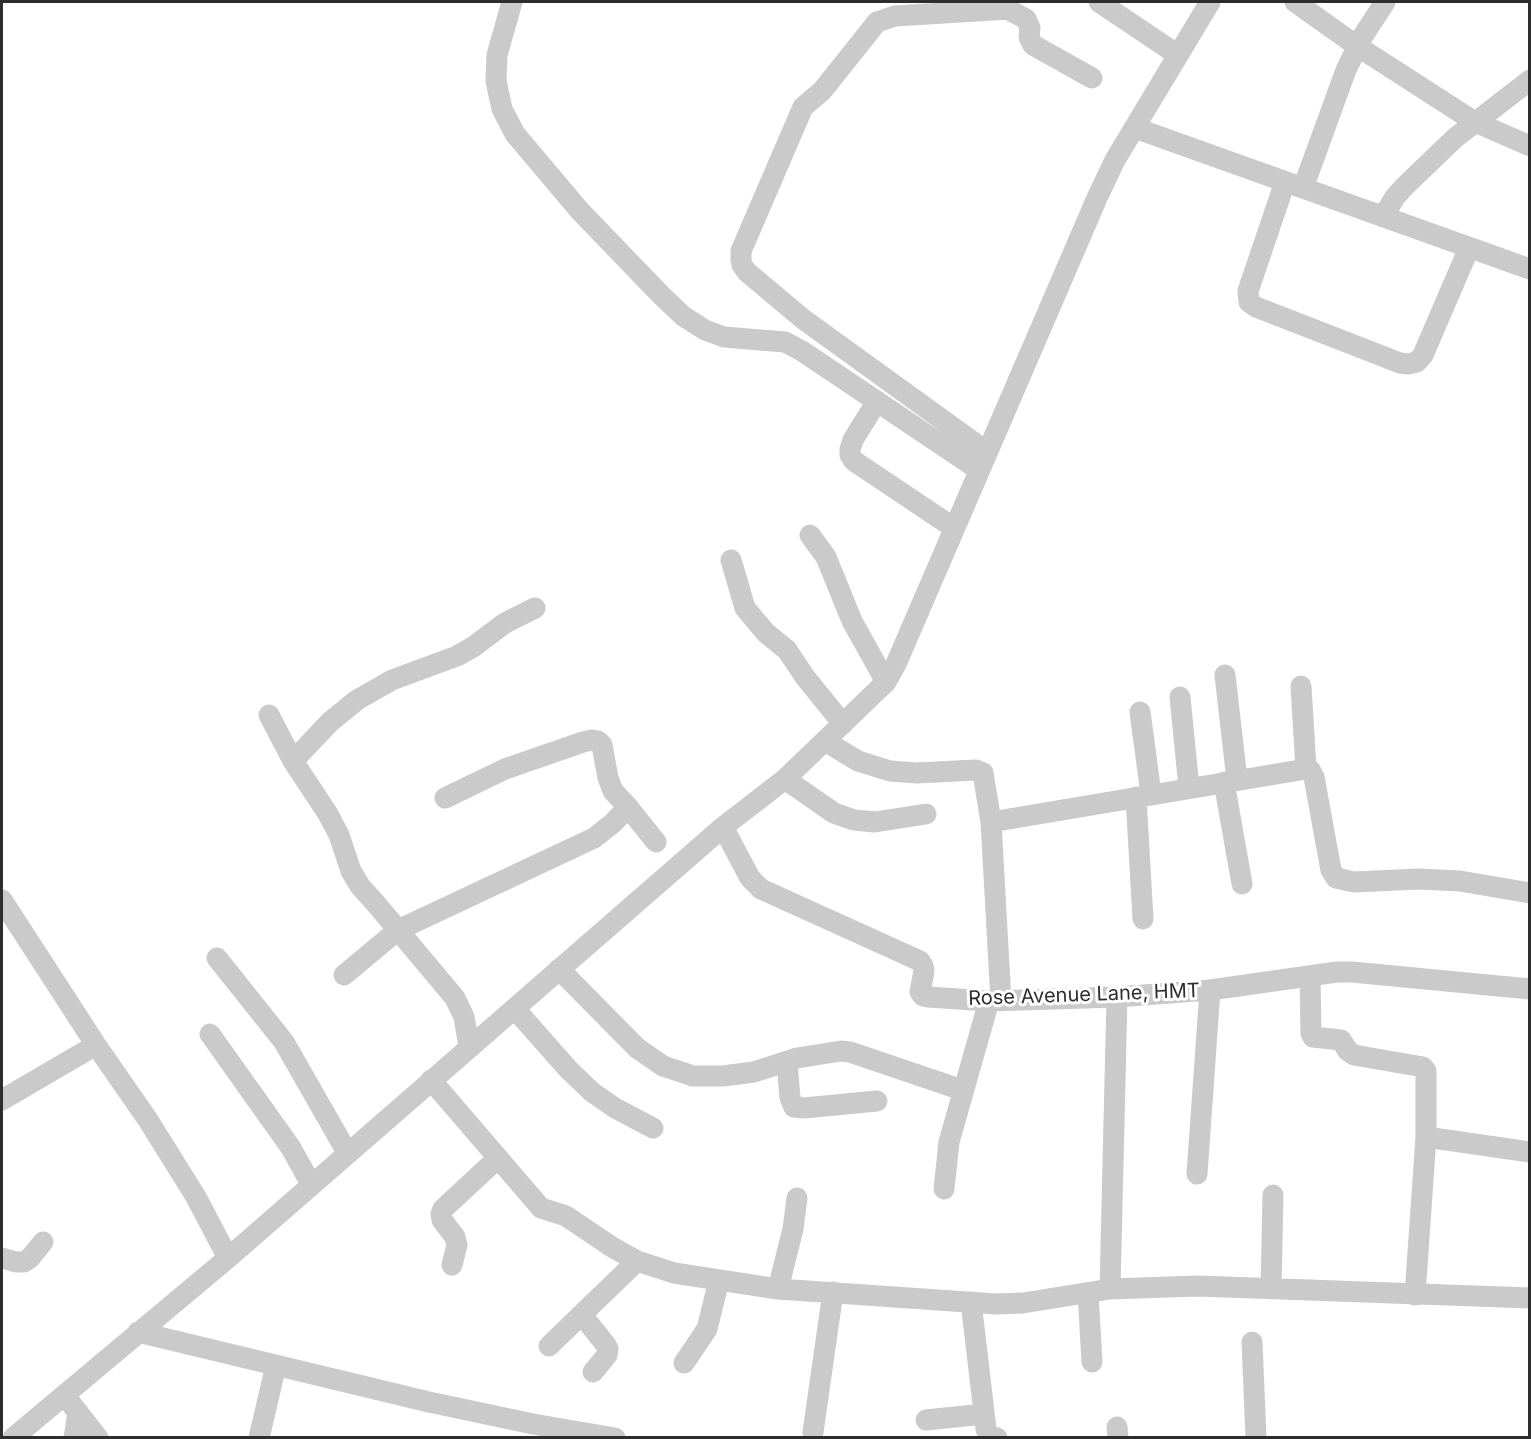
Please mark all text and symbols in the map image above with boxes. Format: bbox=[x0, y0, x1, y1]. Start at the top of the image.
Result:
street label: Rose Avenue Lane, HMT bbox=[968, 979, 1200, 1011]

